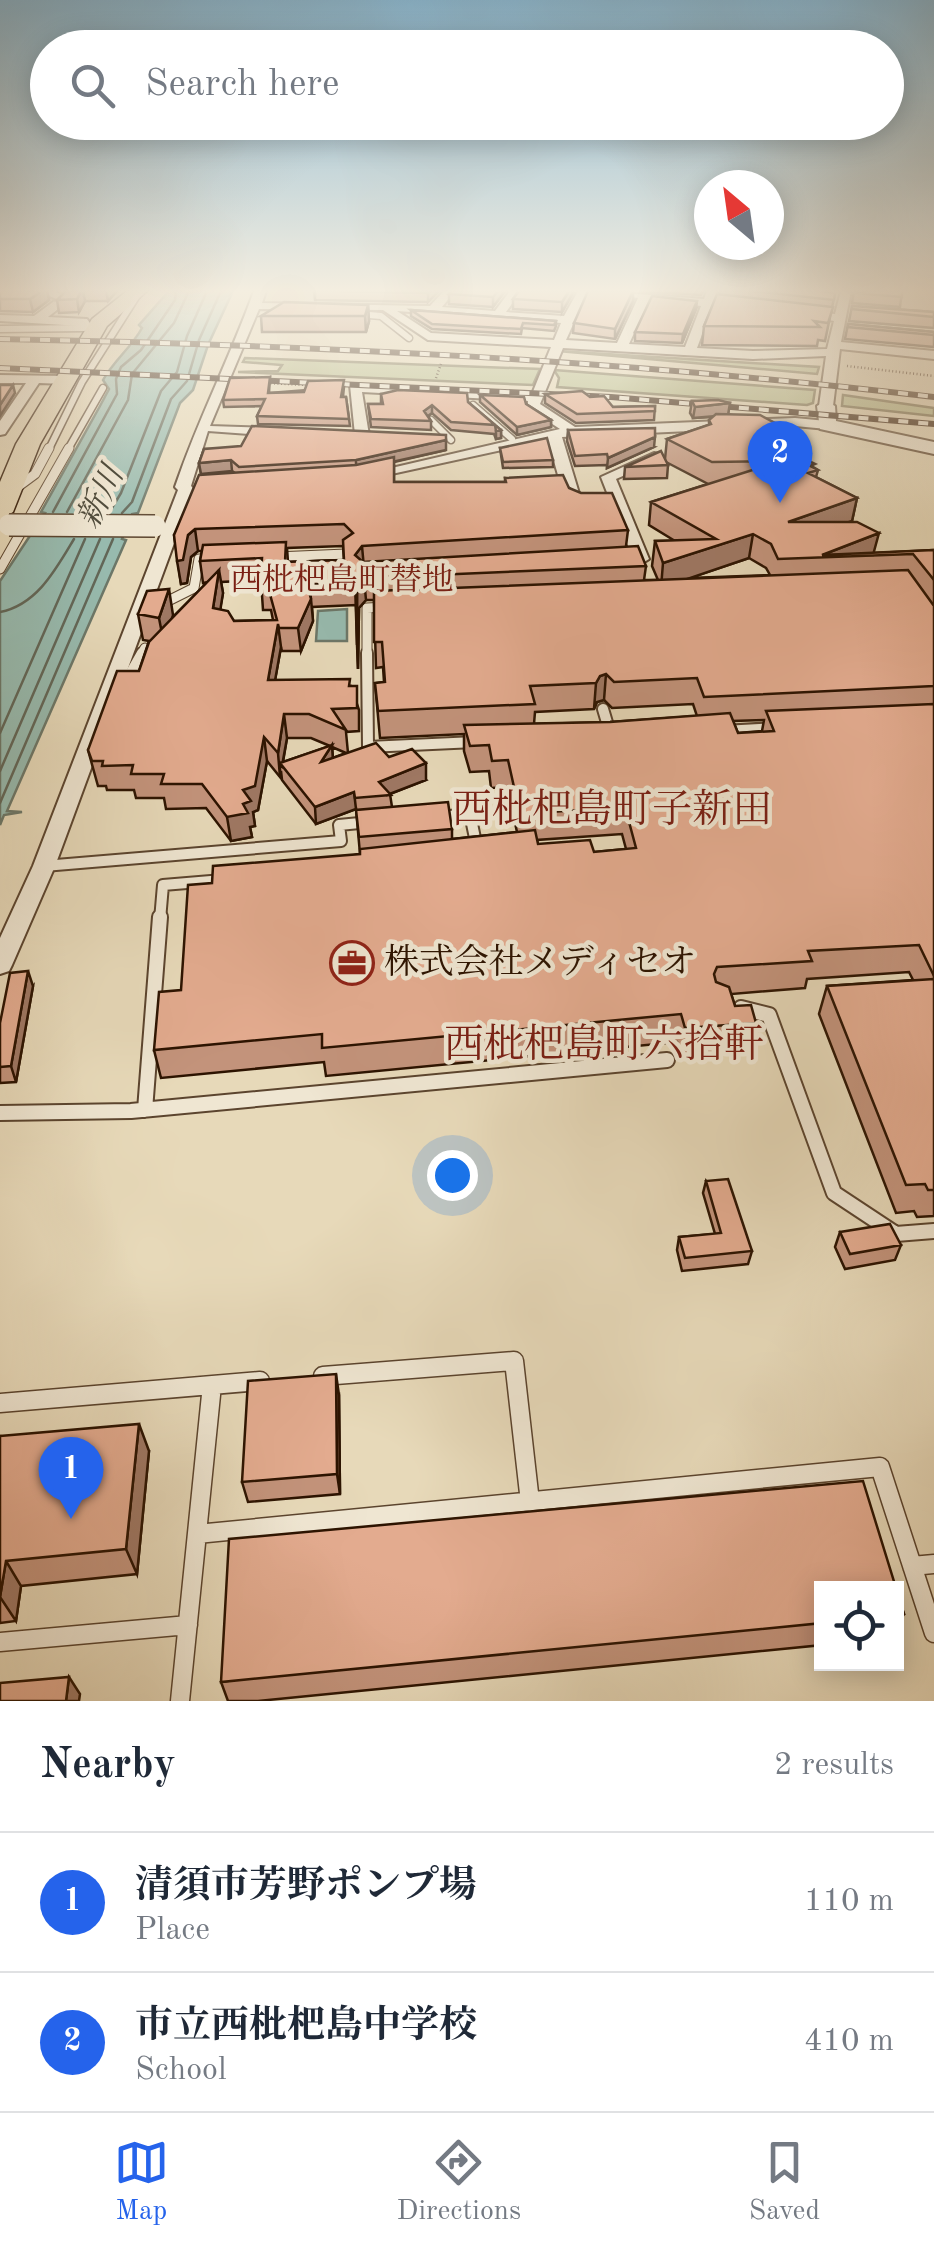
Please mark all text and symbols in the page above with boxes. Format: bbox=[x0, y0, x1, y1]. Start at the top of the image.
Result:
search box bbox=[30, 30, 904, 140]
icon: search bbox=[65, 58, 120, 113]
text: Search here bbox=[145, 66, 340, 104]
north arrow bbox=[694, 170, 784, 260]
pin: 2 bbox=[748, 420, 812, 503]
water label: 新川 bbox=[71, 458, 132, 534]
district label: 西枇杷島町替地 bbox=[230, 563, 454, 598]
district label: 西枇杷島町子新田 bbox=[452, 788, 772, 832]
office icon: 株式会社メディセオ bbox=[329, 940, 375, 986]
place label: 株式会社メディセオ bbox=[384, 943, 696, 981]
district label: 西枇杷島町六拾軒 bbox=[444, 1023, 764, 1067]
your location bbox=[427, 1150, 478, 1201]
pin: 1 bbox=[38, 1436, 104, 1519]
map controls bbox=[814, 1581, 904, 1671]
button: locate bbox=[814, 1581, 904, 1671]
text: Nearby bbox=[40, 1745, 176, 1787]
text: 2 results bbox=[774, 1750, 894, 1782]
text: 清須市芳野ポンプ場 bbox=[135, 1868, 477, 1906]
text: 1 bbox=[63, 1886, 82, 1918]
text: 110 m bbox=[804, 1886, 894, 1918]
text: Place bbox=[135, 1915, 210, 1947]
text: 市立西枇杷島中学校 bbox=[135, 2008, 477, 2046]
text: 2 bbox=[63, 2026, 82, 2058]
text: 410 m bbox=[804, 2026, 894, 2058]
text: School bbox=[135, 2055, 227, 2087]
tab: Map bbox=[114, 2135, 169, 2230]
tab: Directions bbox=[397, 2135, 521, 2230]
tab: Saved bbox=[749, 2135, 820, 2230]

